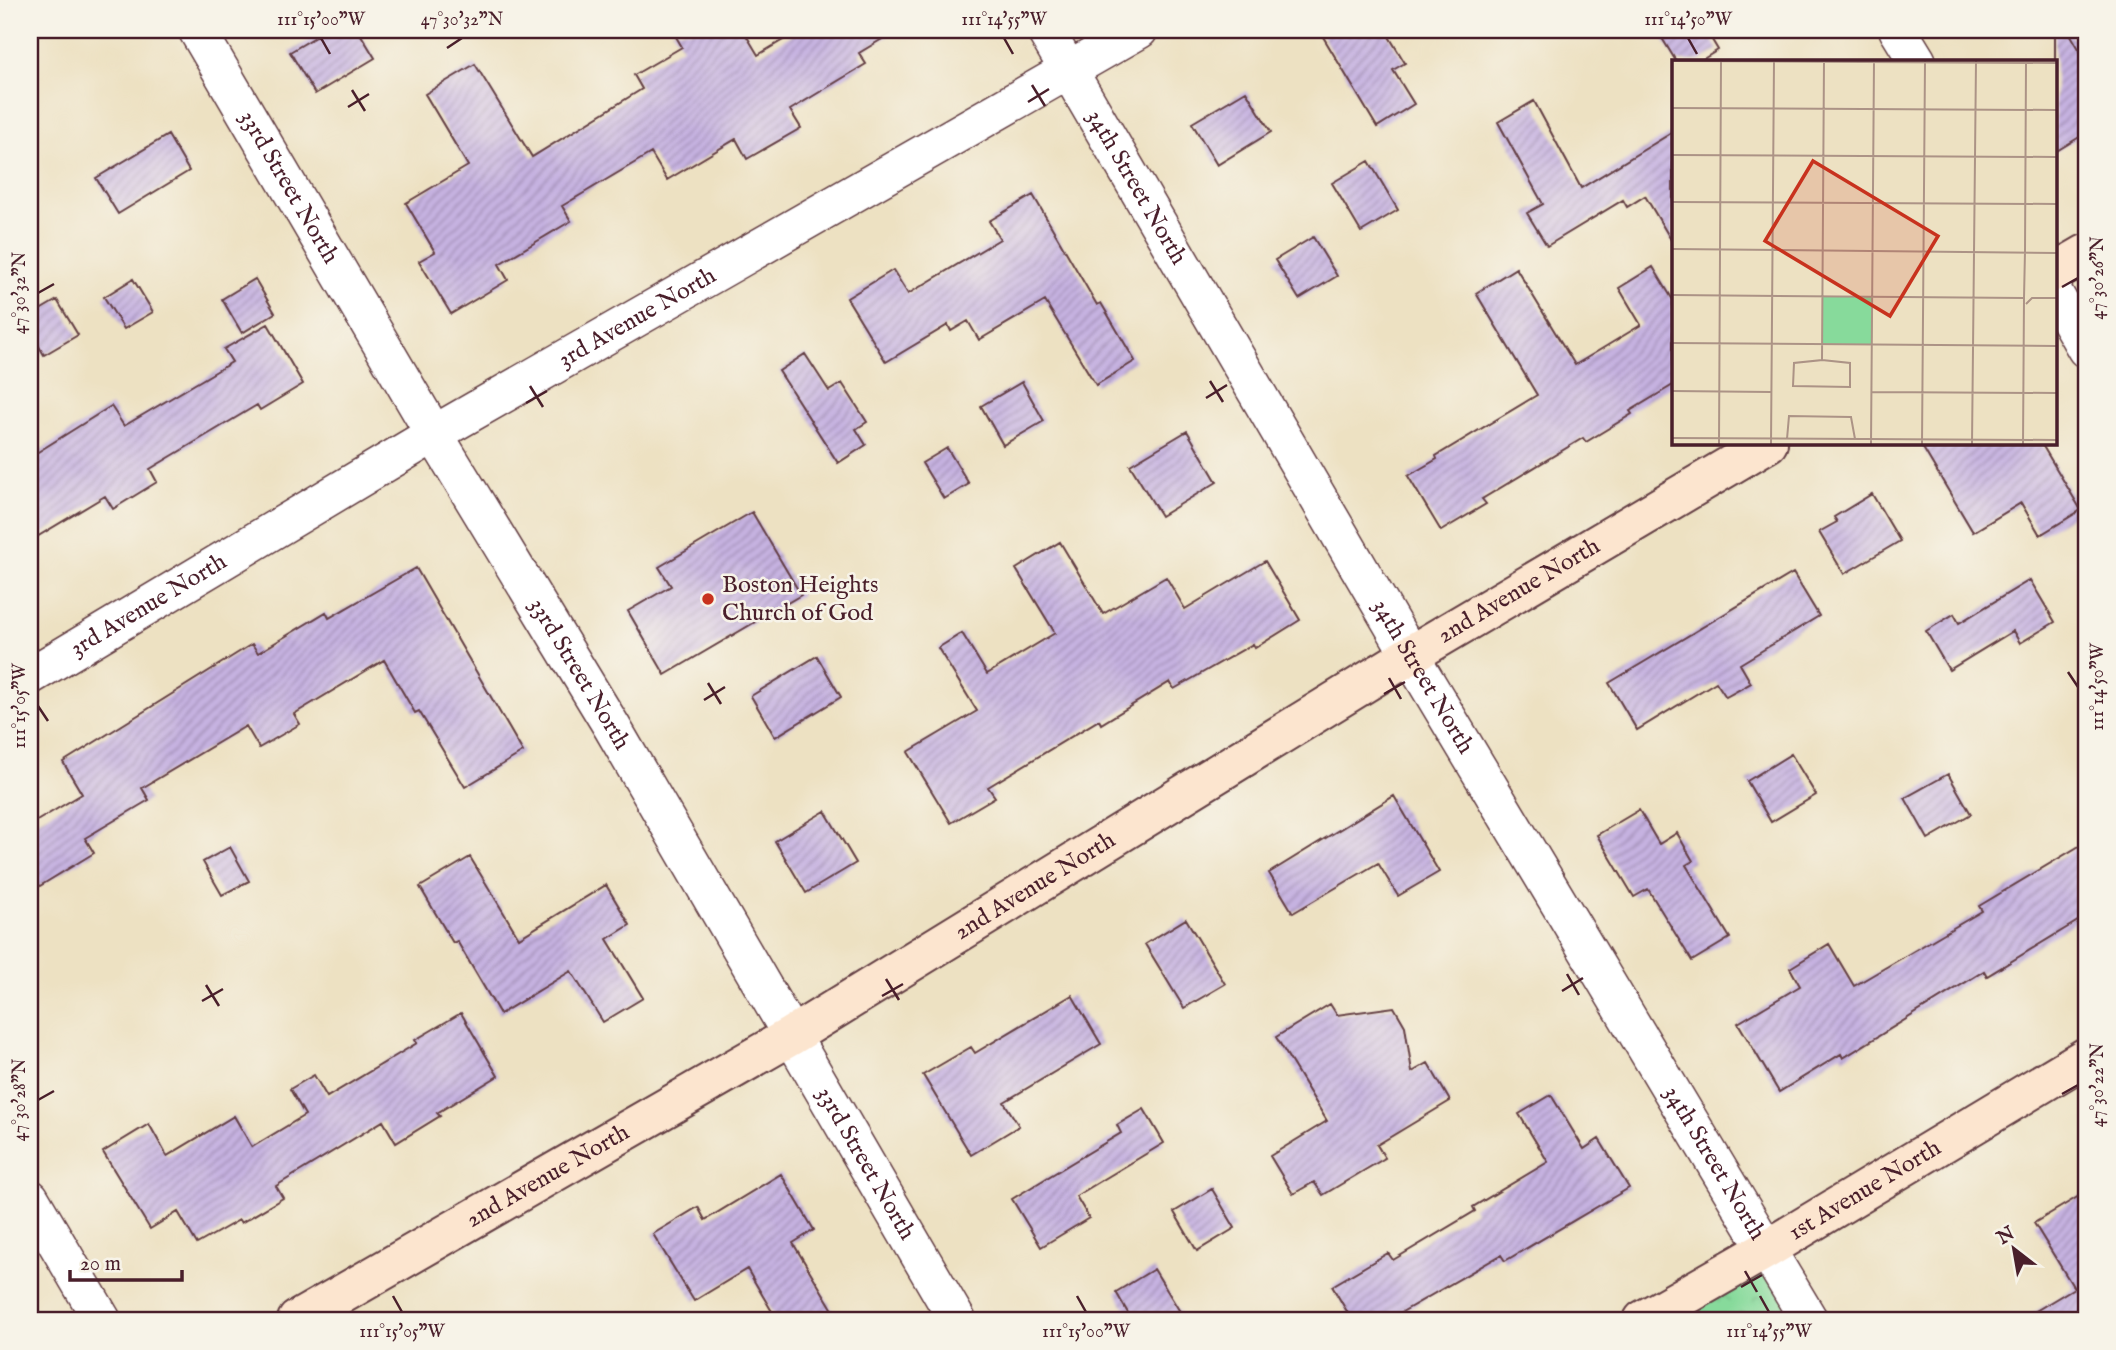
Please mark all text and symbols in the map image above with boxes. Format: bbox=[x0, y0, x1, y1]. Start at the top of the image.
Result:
text: 111°15'00"W bbox=[277, 9, 366, 32]
text: 47°30'32"N bbox=[421, 9, 504, 32]
text: 111°14'55"W bbox=[961, 9, 1048, 32]
text: 111°14'50"W bbox=[1644, 9, 1733, 32]
inset map bbox=[1672, 60, 2056, 444]
street label: 34th Street North bbox=[1079, 104, 1194, 271]
street label: 33rd Street North bbox=[232, 105, 346, 269]
text: 47°30'26"N bbox=[2087, 236, 2110, 320]
text: 47°30'32"N bbox=[9, 251, 32, 334]
street label: 3rd Avenue North bbox=[552, 260, 722, 375]
street label: 2nd Avenue North bbox=[1432, 530, 1606, 651]
street label: 3rd Avenue North bbox=[64, 546, 233, 664]
place label: Boston Heights Church of God bbox=[722, 570, 878, 629]
marker: Boston Heights Church of God bbox=[700, 591, 716, 607]
street label: 33rd Street North bbox=[522, 592, 638, 756]
street label: 34th Street North bbox=[1365, 594, 1481, 760]
text: 111°14'50"W bbox=[2087, 642, 2110, 731]
text: 111°15'05"W bbox=[9, 662, 32, 749]
street label: 2nd Avenue North bbox=[948, 825, 1121, 947]
text: 47°30'22"N bbox=[2087, 1042, 2110, 1127]
text: 47°30'28"N bbox=[9, 1058, 32, 1141]
street label: 34th Street North bbox=[1656, 1080, 1773, 1246]
street label: 33rd Street North bbox=[809, 1081, 923, 1246]
street label: 2nd Avenue North bbox=[460, 1117, 635, 1235]
street label: 1st Avenue North bbox=[1783, 1132, 1947, 1248]
north arrow bbox=[1980, 1214, 2050, 1284]
text: N bbox=[1992, 1221, 2020, 1251]
scale bar bbox=[70, 1238, 182, 1282]
text: 20 m bbox=[80, 1251, 121, 1278]
text: 111°15'05"W bbox=[359, 1321, 446, 1344]
text: 111°15'00"W bbox=[1042, 1321, 1131, 1344]
text: 111°14'55"W bbox=[1726, 1321, 1813, 1344]

